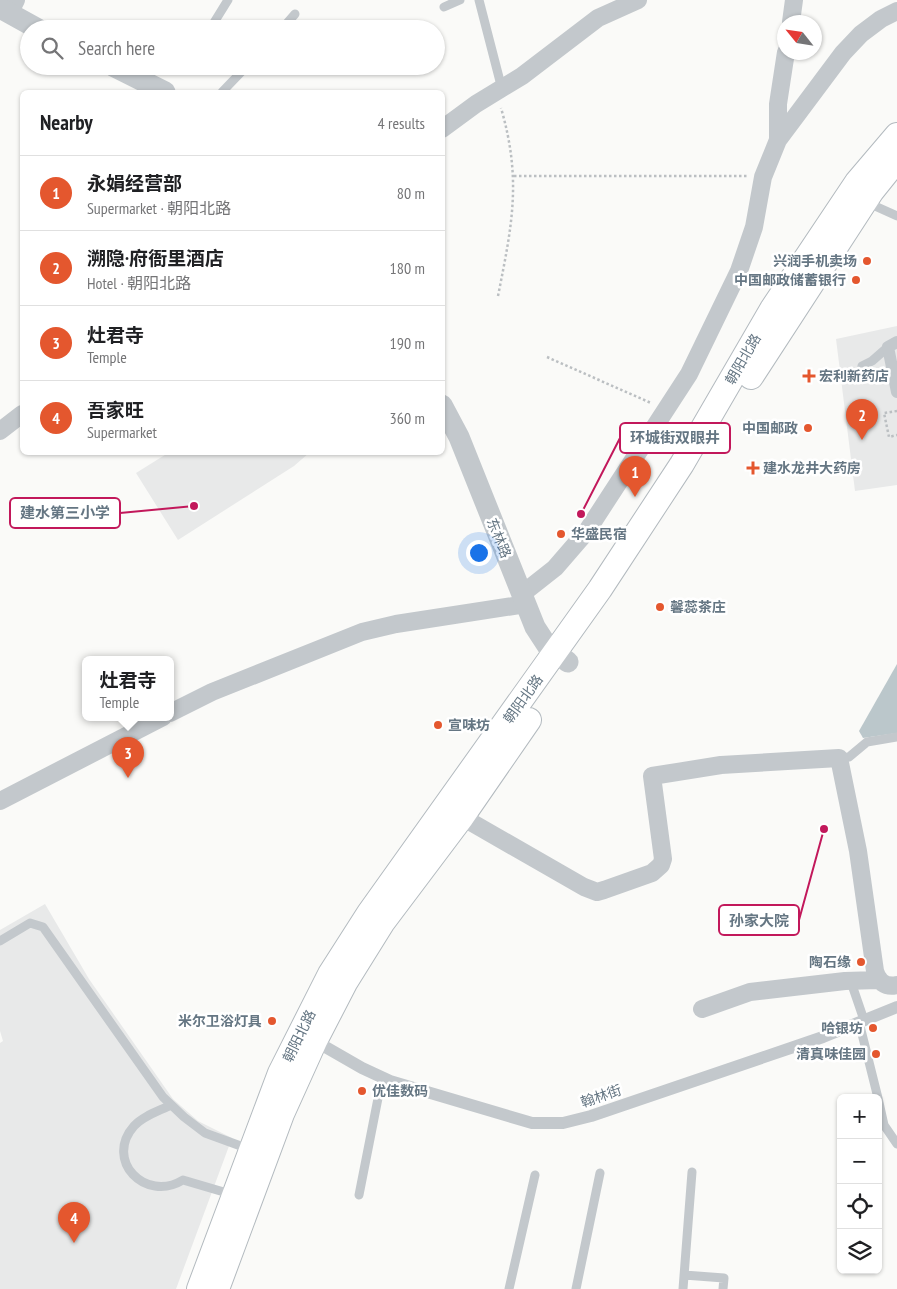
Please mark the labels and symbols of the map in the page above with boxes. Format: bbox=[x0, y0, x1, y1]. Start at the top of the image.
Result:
north arrow bbox=[777, 15, 822, 60]
place label: 兴润手机卖场 bbox=[773, 252, 857, 270]
marker: 兴润手机卖场 bbox=[861, 255, 873, 267]
place label: 中国邮政储蓄银行 bbox=[734, 271, 846, 289]
marker: 中国邮政储蓄银行 bbox=[850, 274, 862, 286]
street label: 朝阳北路 bbox=[721, 330, 765, 388]
place label: 宏利新药店 bbox=[819, 367, 889, 385]
marker: 宏利新药店 bbox=[803, 370, 815, 382]
pin: 2 bbox=[846, 399, 878, 440]
place label: 中国邮政 bbox=[742, 419, 798, 437]
marker: 中国邮政 bbox=[802, 422, 814, 434]
callout: 环城街双眼井 bbox=[620, 423, 730, 453]
text: 环城街双眼井 bbox=[630, 428, 720, 447]
pin: 1 bbox=[619, 456, 651, 497]
place label: 建水龙井大药房 bbox=[763, 459, 861, 477]
marker: 建水龙井大药房 bbox=[747, 462, 759, 474]
callout: 建水第三小学 bbox=[10, 498, 120, 528]
text: 建水第三小学 bbox=[20, 503, 110, 522]
street label: 东林路 bbox=[483, 515, 515, 561]
place label: 华盛民宿 bbox=[571, 525, 627, 543]
marker: 华盛民宿 bbox=[555, 528, 567, 540]
your location bbox=[466, 540, 492, 566]
place label: 馨蕊茶庄 bbox=[670, 598, 726, 616]
marker: 馨蕊茶庄 bbox=[654, 601, 666, 613]
street label: 朝阳北路 bbox=[499, 671, 547, 727]
place label: 宣味坊 bbox=[448, 716, 490, 734]
marker: 宣味坊 bbox=[432, 719, 444, 731]
pin: 3 bbox=[112, 737, 144, 778]
callout: 孙家大院 bbox=[719, 905, 799, 935]
text: 孙家大院 bbox=[729, 911, 789, 930]
place label: 陶石缘 bbox=[809, 953, 851, 971]
marker: 陶石缘 bbox=[855, 956, 867, 968]
street label: 朝阳北路 bbox=[279, 1007, 319, 1065]
place label: 米尔卫浴灯具 bbox=[178, 1012, 262, 1030]
marker: 米尔卫浴灯具 bbox=[266, 1015, 278, 1027]
place label: 哈银坊 bbox=[821, 1019, 863, 1037]
marker: 哈银坊 bbox=[867, 1022, 879, 1034]
place label: 清真味佳园 bbox=[796, 1045, 866, 1063]
marker: 清真味佳园 bbox=[870, 1048, 882, 1060]
street label: 翰林街 bbox=[578, 1081, 624, 1111]
place label: 优佳数码 bbox=[372, 1082, 428, 1100]
marker: 优佳数码 bbox=[356, 1085, 368, 1097]
pin: 4 bbox=[58, 1202, 90, 1243]

